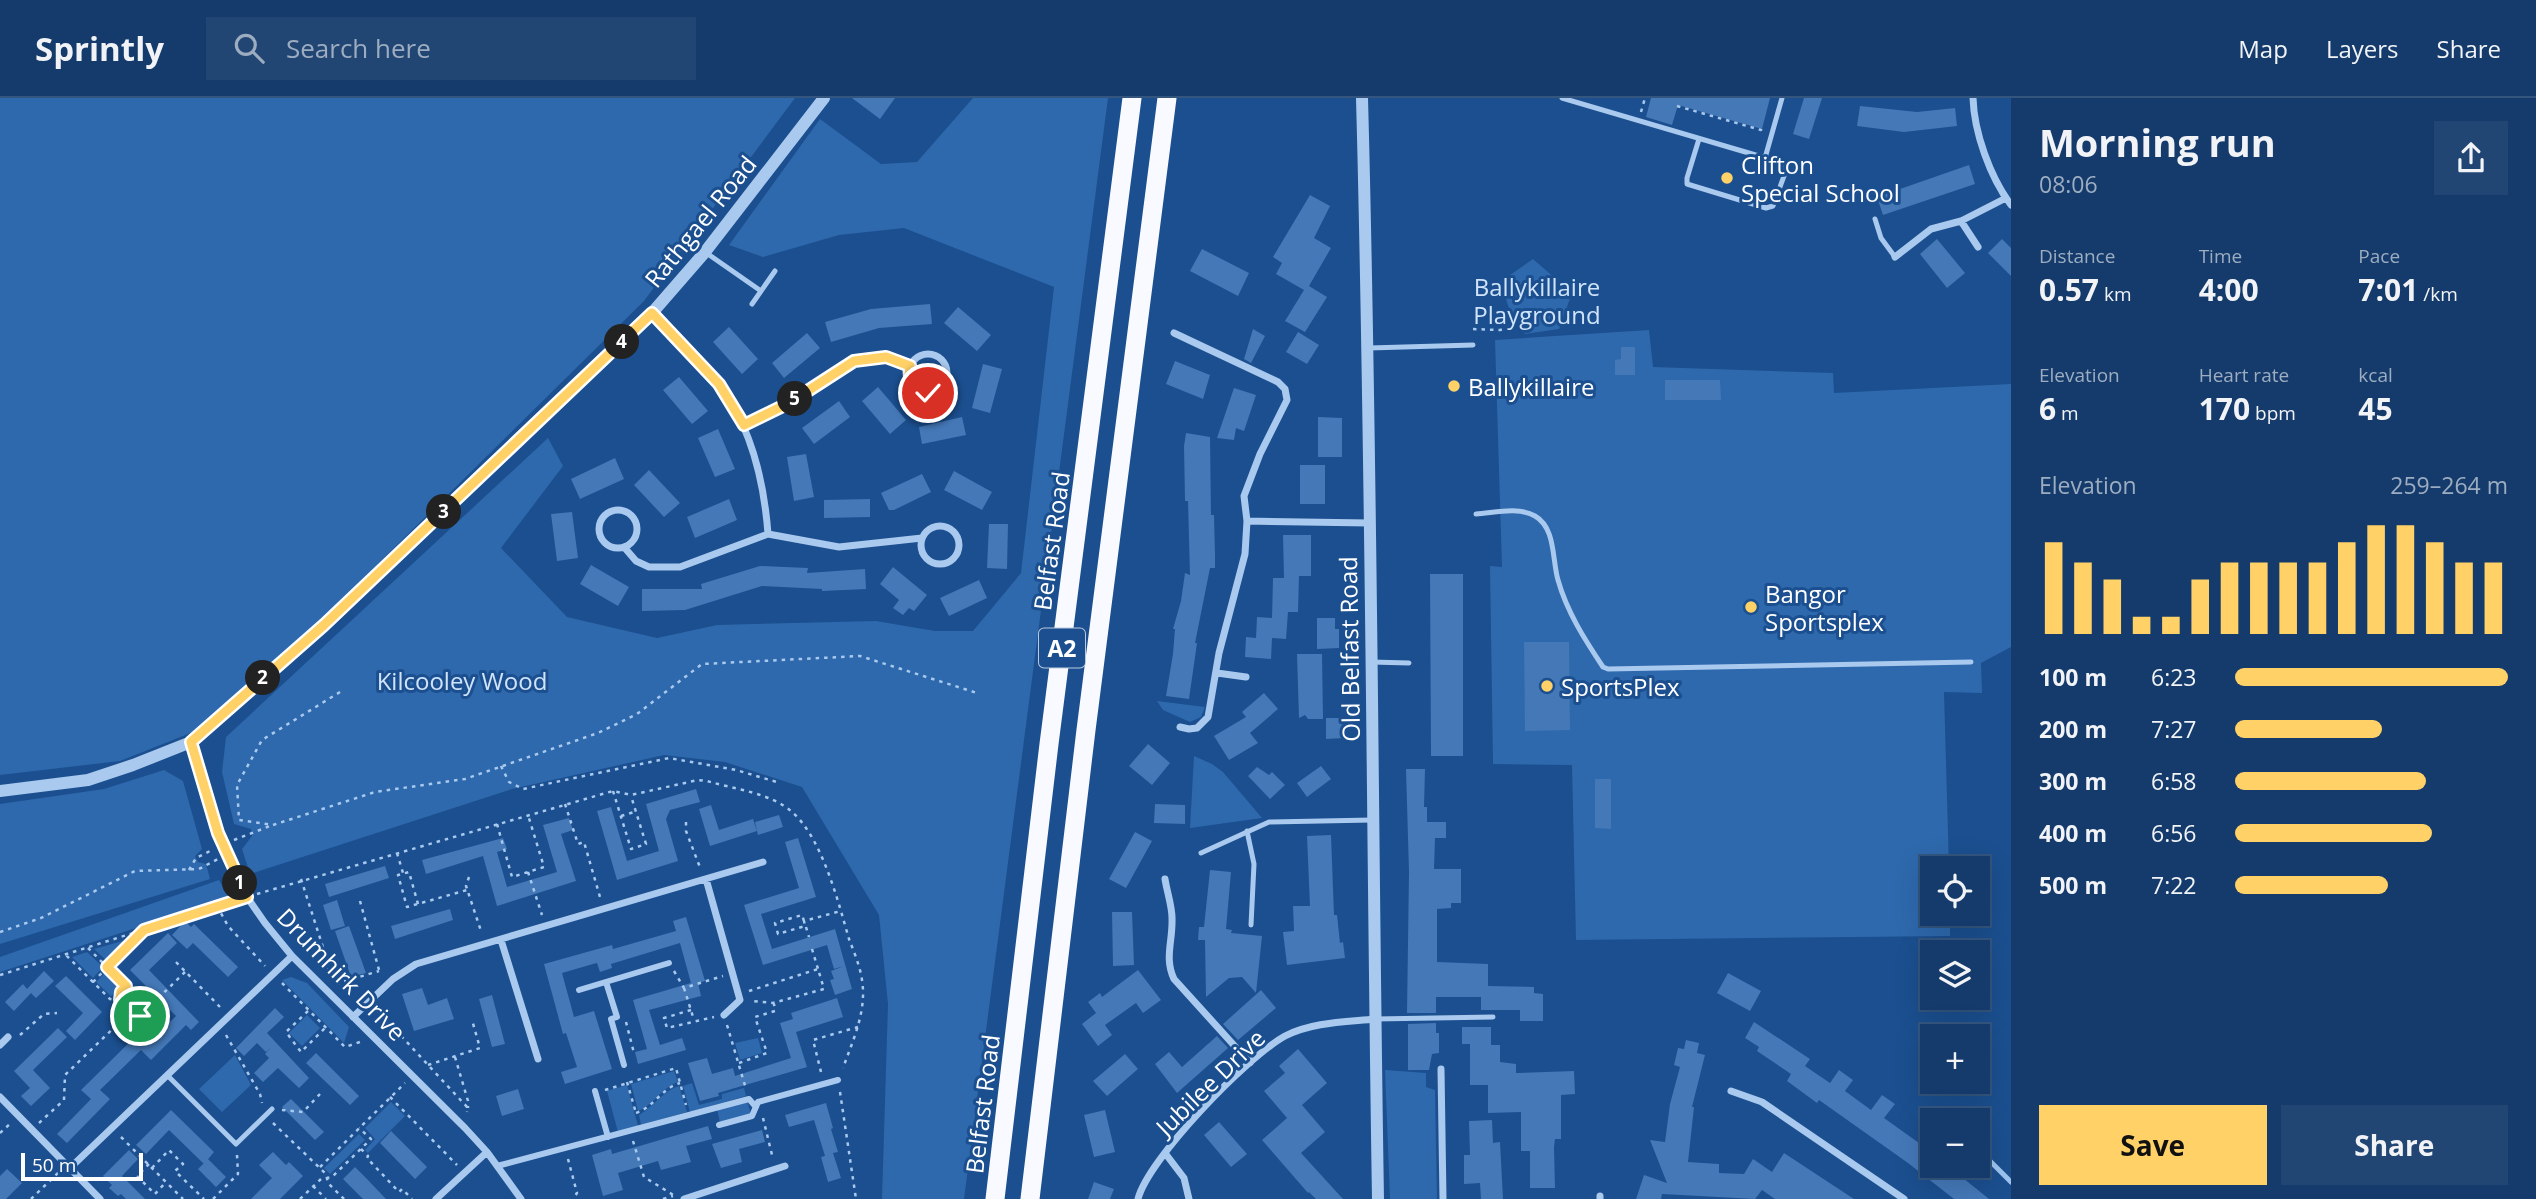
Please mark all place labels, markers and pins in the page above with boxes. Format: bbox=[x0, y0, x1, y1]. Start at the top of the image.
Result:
place label: Clifton Special School bbox=[1741, 148, 1900, 209]
marker: Clifton Special School bbox=[1719, 170, 1735, 186]
pin: 4 bbox=[604, 324, 640, 360]
pin bbox=[898, 363, 958, 423]
place label: Ballykillaire bbox=[1468, 370, 1594, 403]
marker: Ballykillaire bbox=[1446, 378, 1462, 394]
pin: 5 bbox=[778, 382, 812, 416]
pin: 3 bbox=[426, 494, 462, 530]
place label: Bangor Sportsplex bbox=[1765, 577, 1884, 638]
marker: Bangor Sportsplex bbox=[1743, 599, 1759, 615]
pin: 2 bbox=[246, 660, 280, 696]
place label: SportsPlex bbox=[1561, 670, 1680, 703]
marker: SportsPlex bbox=[1539, 678, 1555, 694]
pin: 1 bbox=[222, 866, 258, 900]
pin bbox=[110, 986, 170, 1046]

